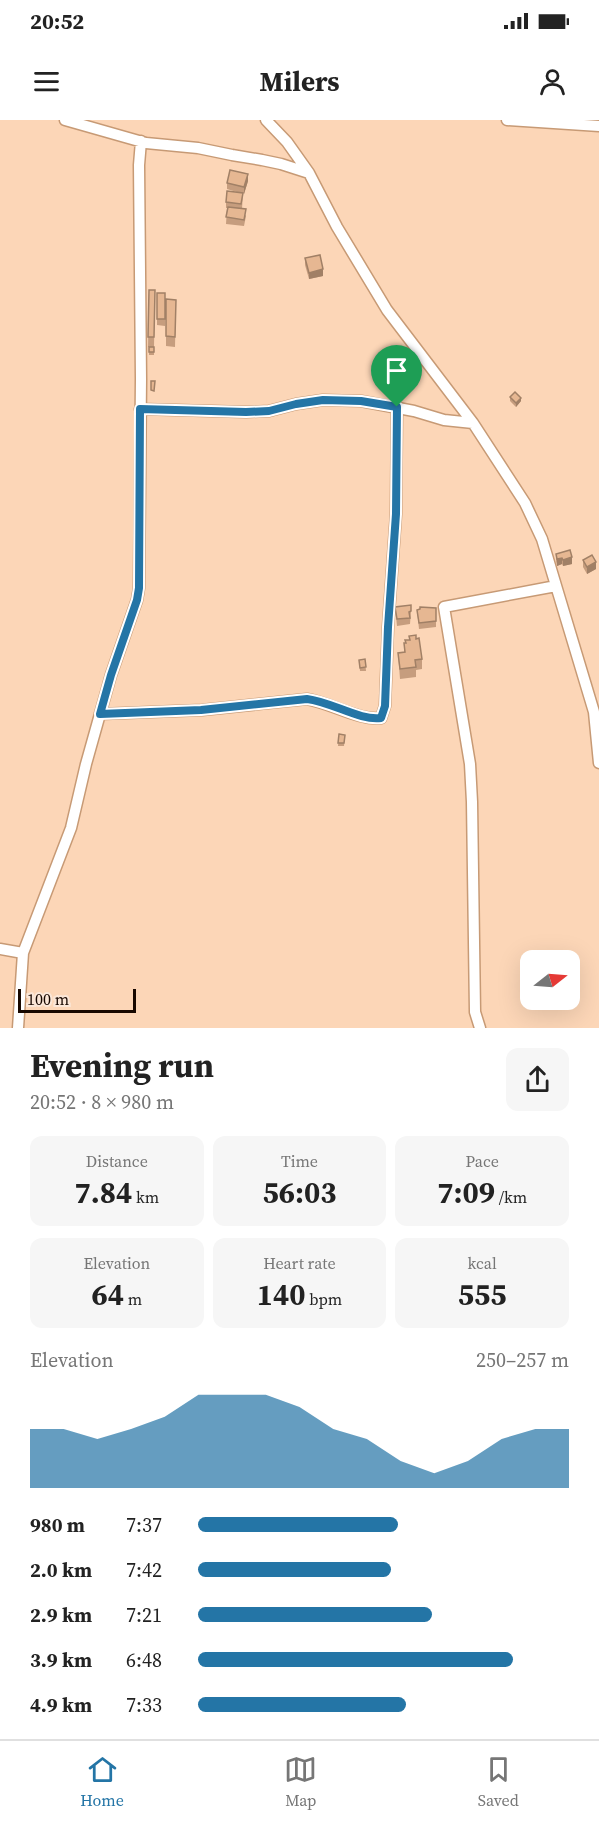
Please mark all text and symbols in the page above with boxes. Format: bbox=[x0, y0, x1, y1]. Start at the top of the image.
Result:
text: 20:52 bbox=[30, 6, 84, 36]
text: Milers bbox=[259, 63, 340, 100]
icon: menu bbox=[30, 65, 63, 98]
icon: person bbox=[536, 65, 569, 98]
pin bbox=[371, 345, 422, 407]
icon: arrive bbox=[380, 354, 413, 387]
north arrow bbox=[520, 950, 580, 1010]
map controls bbox=[520, 950, 580, 1010]
scale bar bbox=[18, 986, 136, 1013]
text: 100 m bbox=[27, 988, 69, 1010]
text: Evening run bbox=[30, 1043, 214, 1088]
button: share bbox=[506, 1048, 569, 1111]
text: 20:52 · 8 × 980 m bbox=[30, 1088, 174, 1116]
text: Distance bbox=[86, 1150, 148, 1172]
text: Time bbox=[281, 1150, 318, 1172]
text: Pace bbox=[465, 1150, 499, 1172]
text: 7.84 bbox=[74, 1172, 132, 1213]
text: 56:03 bbox=[262, 1172, 337, 1213]
text: 7:09 bbox=[437, 1172, 495, 1213]
text: km bbox=[132, 1186, 159, 1208]
text: /km bbox=[495, 1186, 527, 1208]
text: Elevation bbox=[83, 1252, 150, 1274]
text: Heart rate bbox=[263, 1252, 336, 1274]
text: kcal bbox=[468, 1252, 497, 1274]
text: 64 bbox=[91, 1274, 124, 1315]
text: 140 bbox=[257, 1274, 306, 1315]
text: 555 bbox=[458, 1274, 507, 1315]
text: m bbox=[124, 1288, 142, 1310]
text: bpm bbox=[306, 1288, 342, 1310]
text: Elevation bbox=[30, 1346, 114, 1374]
text: 250–257 m bbox=[476, 1346, 569, 1374]
text: 980 m bbox=[30, 1511, 85, 1539]
text: 7:37 bbox=[126, 1511, 162, 1539]
text: 2.0 km bbox=[30, 1556, 92, 1584]
text: 7:42 bbox=[126, 1556, 162, 1584]
text: 2.9 km bbox=[30, 1601, 92, 1629]
text: 7:21 bbox=[126, 1601, 162, 1629]
text: 3.9 km bbox=[30, 1646, 92, 1674]
text: 6:48 bbox=[126, 1646, 162, 1674]
text: 4.9 km bbox=[30, 1691, 92, 1719]
text: 7:33 bbox=[126, 1691, 162, 1719]
tab: Home bbox=[80, 1753, 124, 1811]
tab: Map bbox=[284, 1753, 317, 1811]
tab: Saved bbox=[478, 1753, 519, 1811]

